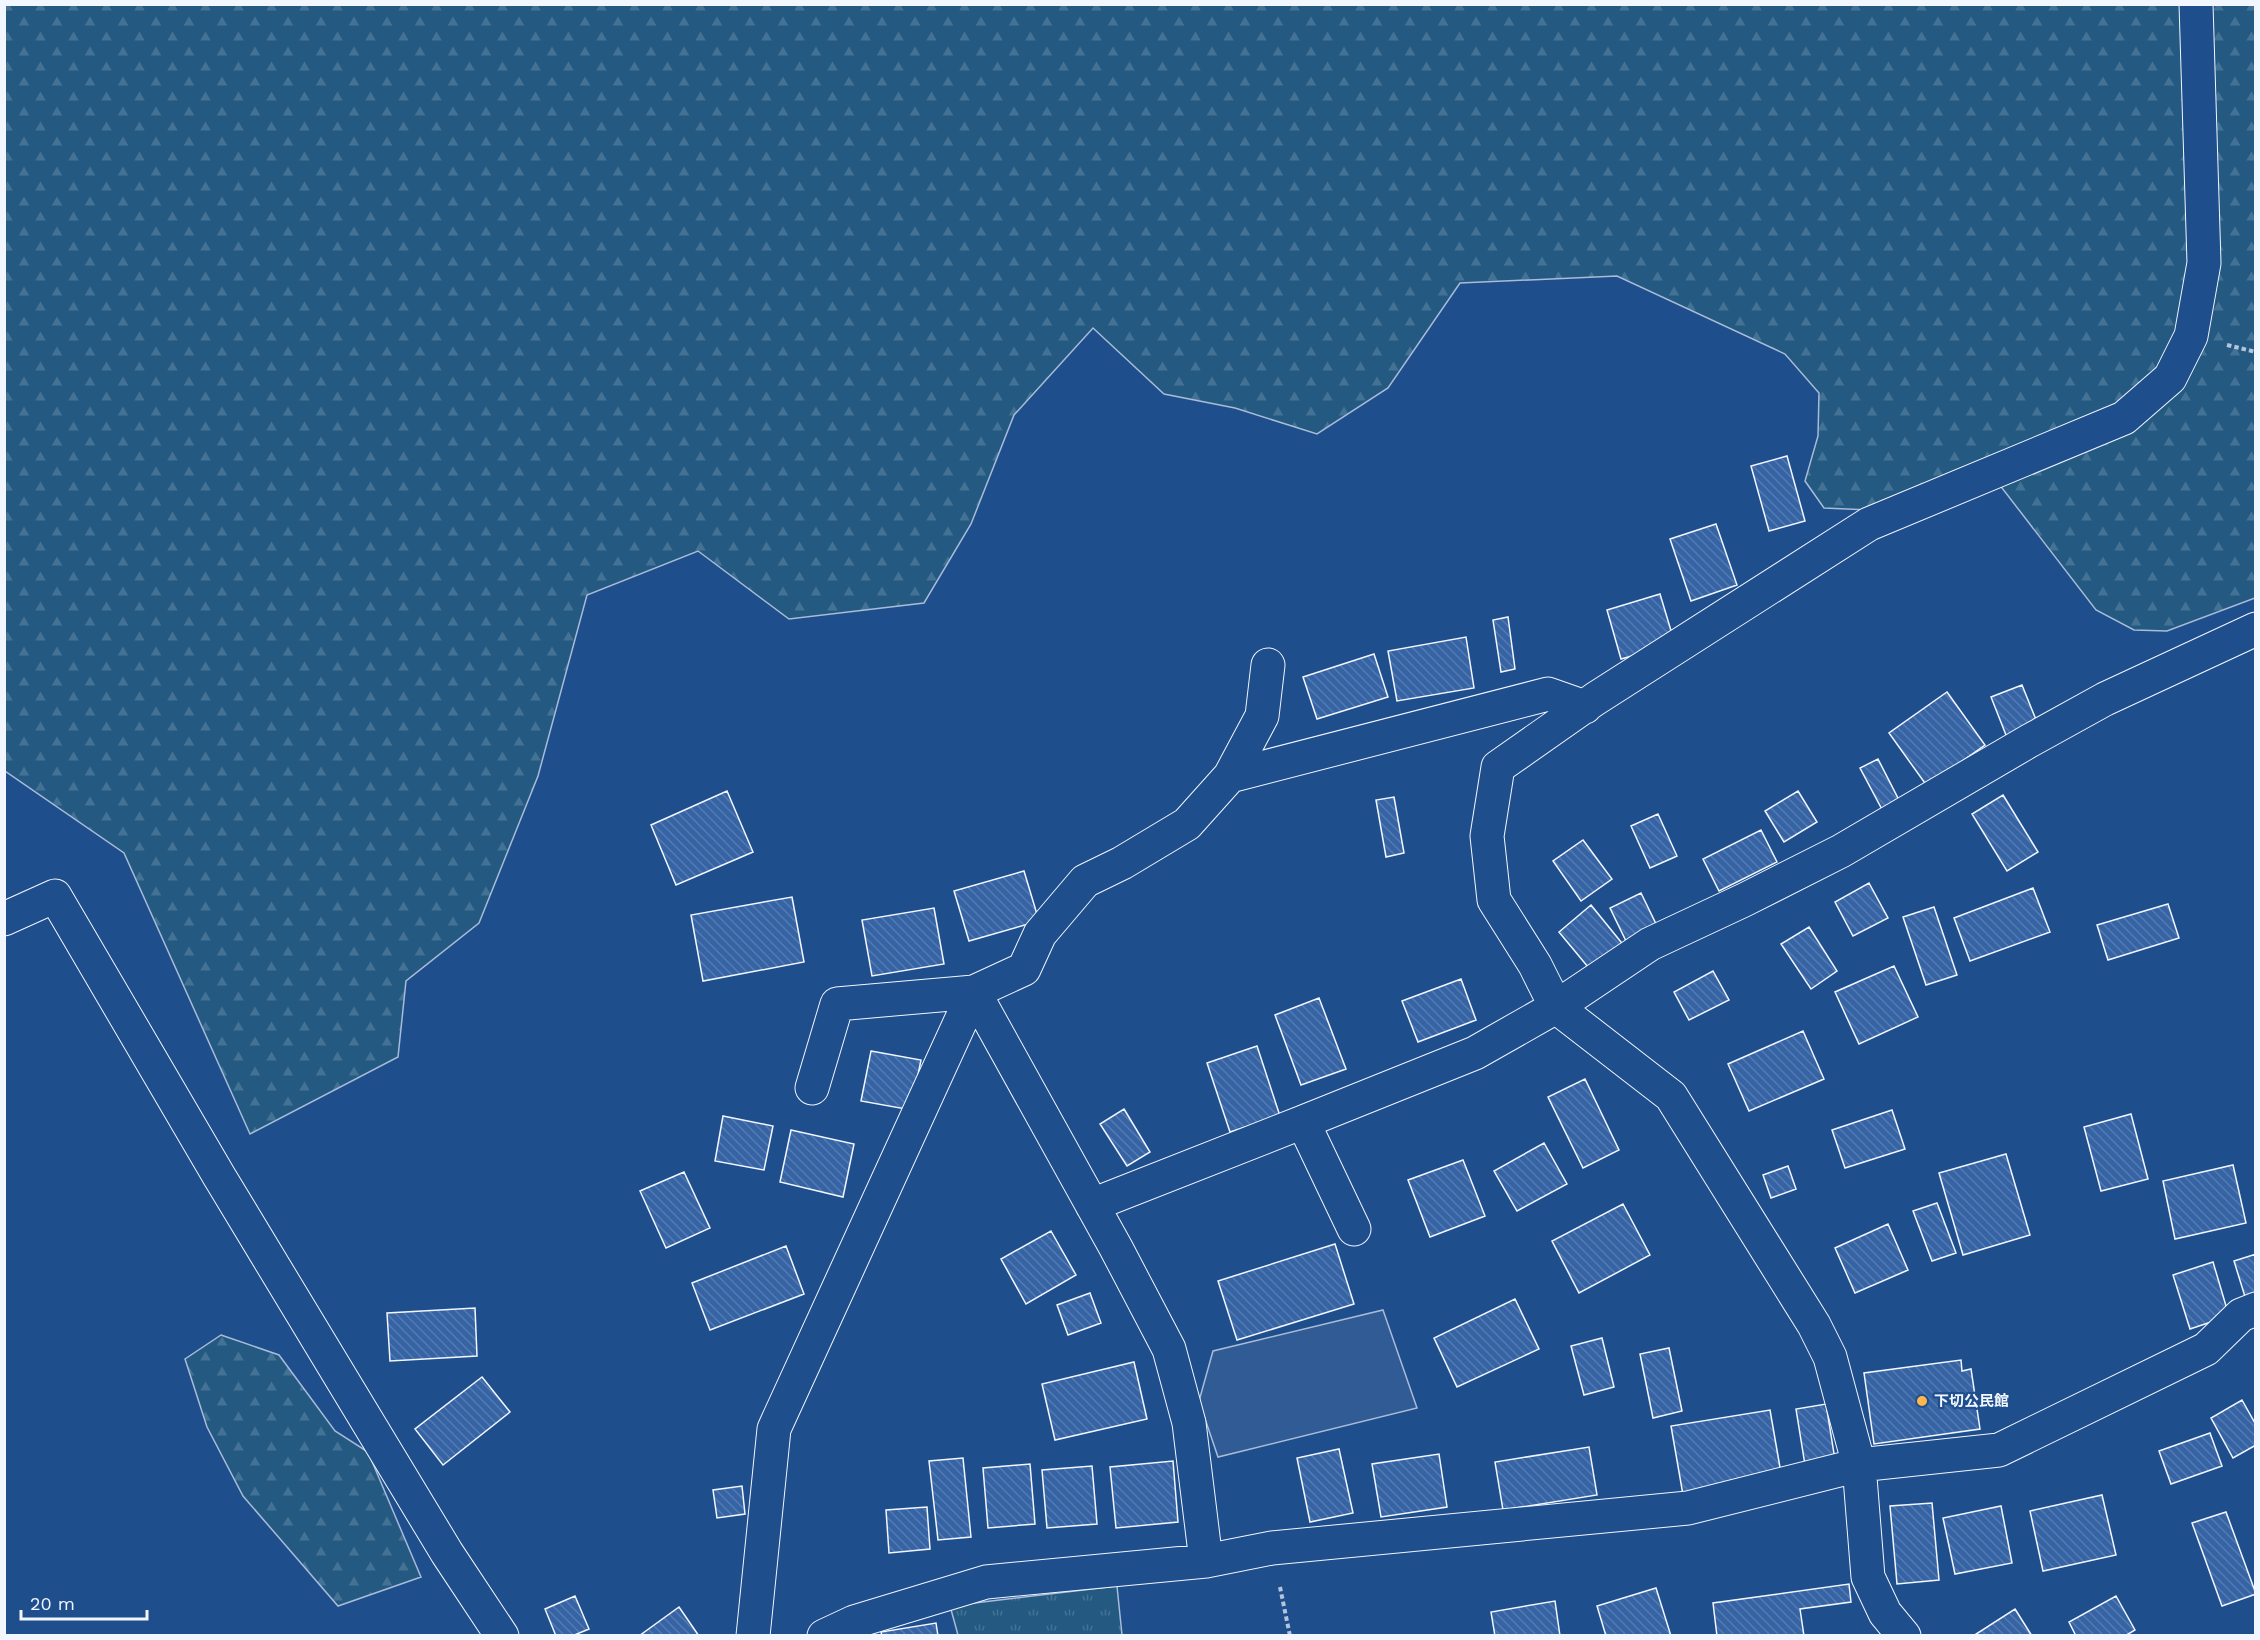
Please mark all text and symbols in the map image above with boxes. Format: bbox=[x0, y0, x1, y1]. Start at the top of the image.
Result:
place label: 下切公民館 bbox=[1934, 1392, 2009, 1410]
marker: 下切公民館 bbox=[1915, 1394, 1929, 1408]
scale bar bbox=[21, 1583, 147, 1621]
text: 20 m bbox=[30, 1593, 75, 1614]

